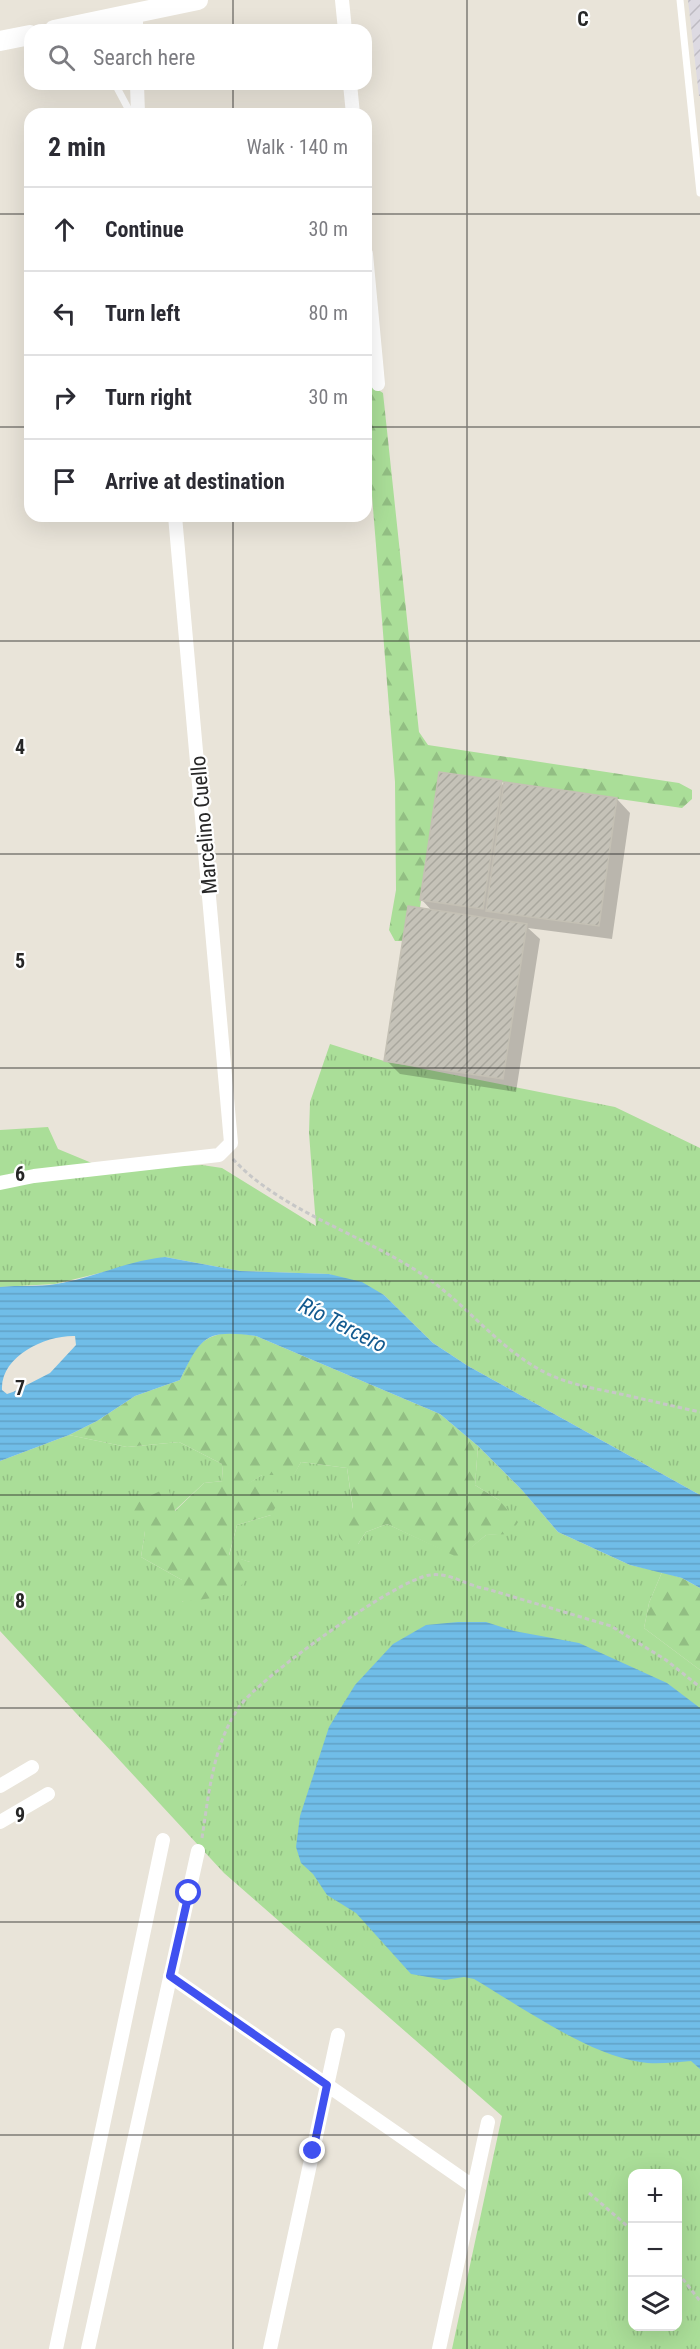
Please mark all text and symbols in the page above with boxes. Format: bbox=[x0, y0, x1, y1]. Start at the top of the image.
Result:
text: C bbox=[577, 7, 589, 31]
search box bbox=[24, 24, 372, 90]
icon: search bbox=[45, 41, 78, 74]
text: Search here bbox=[93, 45, 195, 70]
text: 2 min bbox=[48, 132, 106, 162]
text: Walk · 140 m bbox=[247, 135, 348, 159]
icon: ahead bbox=[48, 213, 81, 246]
text: Continue bbox=[105, 217, 184, 242]
text: 30 m bbox=[309, 217, 348, 241]
icon: left bbox=[48, 297, 81, 330]
text: Turn left bbox=[105, 301, 180, 326]
text: 80 m bbox=[309, 301, 348, 325]
icon: right bbox=[48, 381, 81, 414]
text: Turn right bbox=[105, 385, 192, 410]
text: 30 m bbox=[309, 385, 348, 409]
icon: arrive bbox=[48, 465, 81, 498]
text: Arrive at destination bbox=[105, 469, 285, 494]
text: 4 bbox=[15, 735, 25, 759]
street label: Marcelino Cuello bbox=[186, 755, 222, 895]
text: 5 bbox=[15, 949, 25, 973]
text: 6 bbox=[15, 1162, 25, 1186]
water label: Río Tercero bbox=[295, 1292, 391, 1358]
text: 7 bbox=[15, 1376, 25, 1400]
text: 8 bbox=[15, 1589, 25, 1613]
text: 9 bbox=[15, 1803, 25, 1827]
route start bbox=[175, 1879, 201, 1905]
route end bbox=[299, 2137, 325, 2163]
map controls bbox=[628, 2169, 682, 2331]
button: + bbox=[628, 2169, 682, 2223]
button: − bbox=[628, 2223, 682, 2277]
button: layers bbox=[628, 2277, 682, 2331]

